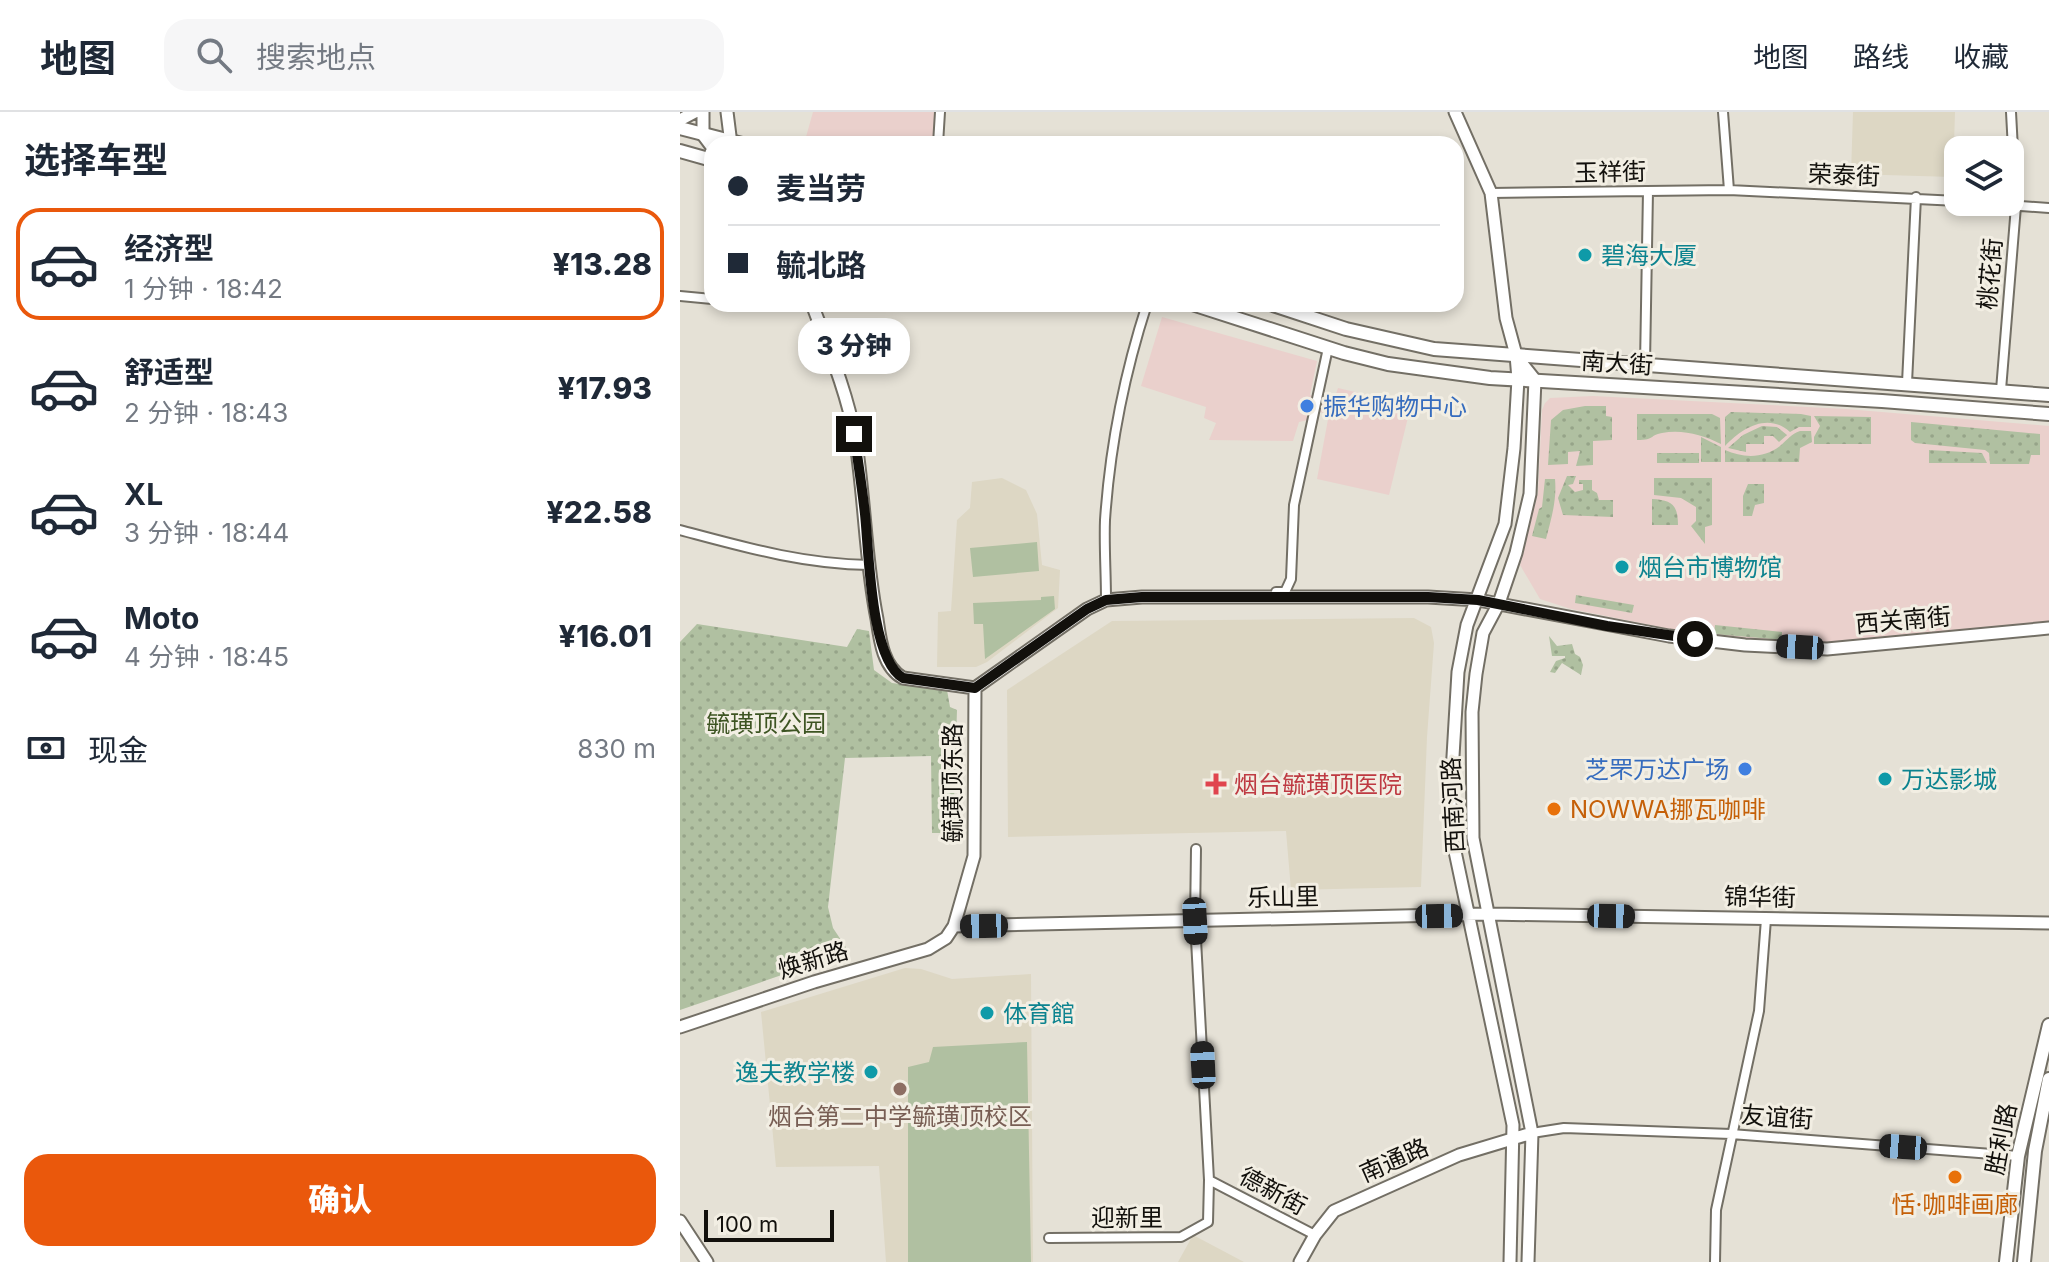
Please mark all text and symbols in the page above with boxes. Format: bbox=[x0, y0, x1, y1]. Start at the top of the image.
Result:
search box bbox=[164, 19, 724, 91]
icon: search bbox=[192, 33, 236, 77]
text: 地图 bbox=[40, 35, 116, 81]
text: 搜索地点 bbox=[256, 39, 376, 75]
text: 地图 bbox=[1753, 40, 1809, 74]
text: 路线 bbox=[1853, 40, 1909, 74]
text: 收藏 bbox=[1953, 40, 2009, 74]
map controls bbox=[1944, 136, 2024, 216]
button: layers bbox=[1944, 136, 2024, 216]
text: 选择车型 bbox=[24, 138, 168, 182]
street label: 玉祥街 bbox=[1574, 157, 1646, 187]
street label: 荣泰街 bbox=[1808, 159, 1880, 191]
text: 麦当劳 bbox=[776, 170, 866, 206]
icon: car bbox=[28, 228, 100, 300]
text: 经济型 bbox=[124, 230, 214, 266]
street label: 桃花街 bbox=[1972, 237, 2008, 311]
place label: 碧海大厦 bbox=[1601, 241, 1697, 270]
text: ¥13.28 bbox=[553, 246, 652, 282]
marker: 碧海大厦 bbox=[1576, 246, 1594, 264]
text: 毓北路 bbox=[776, 247, 866, 283]
text: 1 分钟 · 18:42 bbox=[124, 273, 283, 304]
callout: 3 分钟 bbox=[798, 318, 910, 374]
text: 3 分钟 bbox=[817, 330, 891, 361]
street label: 南大街 bbox=[1580, 346, 1654, 380]
icon: car bbox=[28, 352, 100, 424]
text: 舒适型 bbox=[124, 354, 214, 390]
text: ¥17.93 bbox=[558, 370, 652, 406]
place label: 振华购物中心 bbox=[1323, 392, 1467, 421]
text: 2 分钟 · 18:43 bbox=[124, 397, 288, 428]
marker: 振华购物中心 bbox=[1298, 397, 1316, 415]
route end bbox=[836, 416, 872, 452]
icon: car bbox=[28, 476, 100, 548]
text: XL bbox=[124, 476, 163, 512]
text: ¥22.58 bbox=[546, 494, 652, 530]
text: 3 分钟 · 18:44 bbox=[124, 517, 289, 548]
place label: 烟台市博物馆 bbox=[1638, 553, 1782, 582]
marker: 烟台市博物馆 bbox=[1613, 558, 1631, 576]
icon: car bbox=[28, 600, 100, 672]
text: Moto bbox=[124, 600, 199, 636]
street label: 西关南街 bbox=[1854, 601, 1952, 639]
text: ¥16.01 bbox=[559, 618, 652, 654]
route start bbox=[1677, 621, 1713, 657]
car bbox=[1775, 634, 1825, 660]
text: 4 分钟 · 18:45 bbox=[124, 641, 289, 672]
park label: 毓璜顶公园 bbox=[706, 709, 826, 738]
street label: 毓璜顶东路 bbox=[938, 723, 967, 843]
icon: cash bbox=[24, 726, 68, 770]
text: 现金 bbox=[88, 732, 148, 768]
text: 830 m bbox=[577, 733, 656, 764]
place label: 芝罘万达广场 bbox=[1585, 755, 1729, 784]
street label: 西南河路 bbox=[1436, 756, 1470, 854]
marker: 芝罘万达广场 bbox=[1736, 760, 1754, 778]
place label: 万达影城 bbox=[1901, 765, 1997, 794]
place label: 烟台毓璜顶医院 bbox=[1234, 770, 1402, 799]
marker: 万达影城 bbox=[1876, 770, 1894, 788]
marker: 烟台毓璜顶医院 bbox=[1205, 773, 1227, 795]
place label: NOWWA挪瓦咖啡 bbox=[1570, 795, 1766, 824]
marker: NOWWA挪瓦咖啡 bbox=[1545, 800, 1563, 818]
street label: 乐山里 bbox=[1247, 882, 1319, 912]
street label: 锦华街 bbox=[1724, 882, 1796, 912]
car bbox=[1182, 896, 1208, 946]
car bbox=[1415, 904, 1463, 928]
car bbox=[1587, 904, 1635, 928]
car bbox=[960, 914, 1008, 938]
street label: 焕新路 bbox=[774, 936, 852, 984]
place label: 体育館 bbox=[1003, 999, 1075, 1028]
marker: 体育館 bbox=[978, 1004, 996, 1022]
car bbox=[1190, 1040, 1216, 1090]
place label: 逸夫教学楼 bbox=[735, 1058, 855, 1087]
marker: 逸夫教学楼 bbox=[862, 1063, 880, 1081]
marker: 烟台第二中学毓璜顶校区 bbox=[891, 1080, 909, 1098]
street label: 友谊街 bbox=[1740, 1100, 1814, 1134]
street label: 胜利路 bbox=[1980, 1101, 2022, 1177]
place label: 烟台第二中学毓璜顶校区 bbox=[768, 1102, 1032, 1131]
street label: 南通路 bbox=[1355, 1132, 1433, 1188]
car bbox=[1878, 1133, 1928, 1161]
button: 确认 bbox=[24, 1154, 656, 1246]
street label: 德新街 bbox=[1234, 1161, 1312, 1221]
marker: 恬·咖啡画廊 bbox=[1946, 1168, 1964, 1186]
place label: 恬·咖啡画廊 bbox=[1892, 1190, 2018, 1219]
street label: 迎新里 bbox=[1091, 1203, 1163, 1232]
scale bar bbox=[704, 1206, 834, 1242]
text: 100 m bbox=[716, 1211, 778, 1237]

